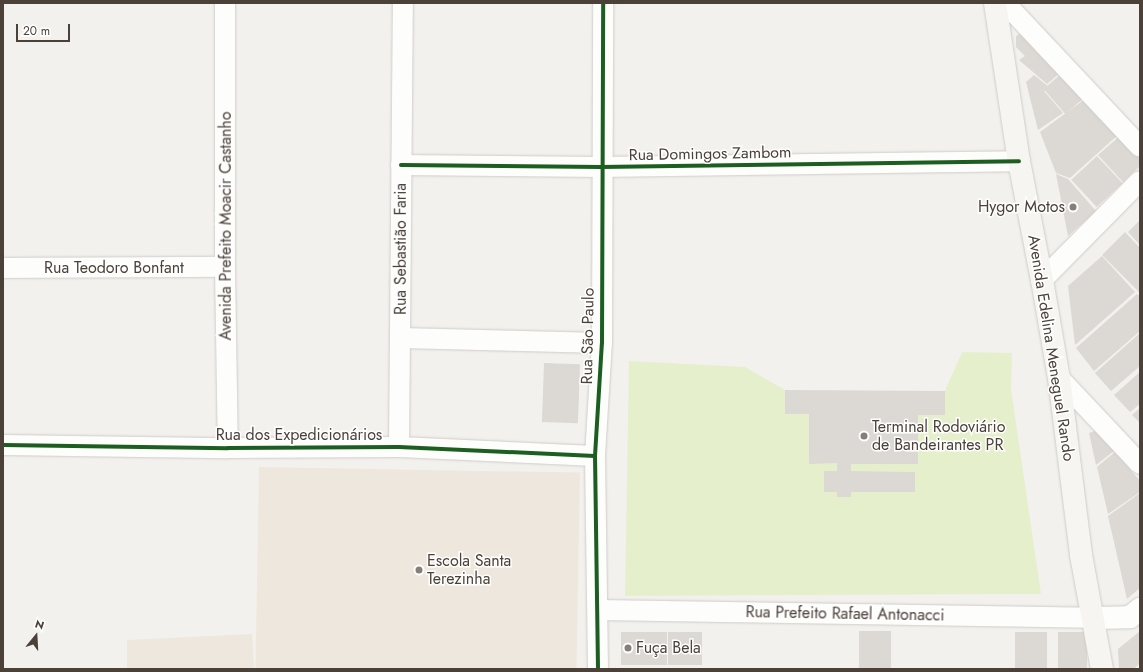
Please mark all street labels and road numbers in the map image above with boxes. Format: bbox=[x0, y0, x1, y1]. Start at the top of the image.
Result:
street label: Avenida Prefeito Moacir Castanho bbox=[216, 112, 236, 340]
street label: Rua Domingos Zambom bbox=[628, 143, 792, 165]
street label: Rua Sebastião Faria bbox=[391, 183, 411, 315]
street label: Avenida Edelina Meneguel Rando bbox=[1024, 233, 1078, 463]
street label: Rua Teodoro Bonfant bbox=[44, 258, 184, 278]
street label: Rua São Paulo bbox=[578, 287, 598, 385]
street label: Rua dos Expedicionários bbox=[216, 425, 382, 445]
street label: Rua Prefeito Rafael Antonacci bbox=[745, 603, 945, 625]

